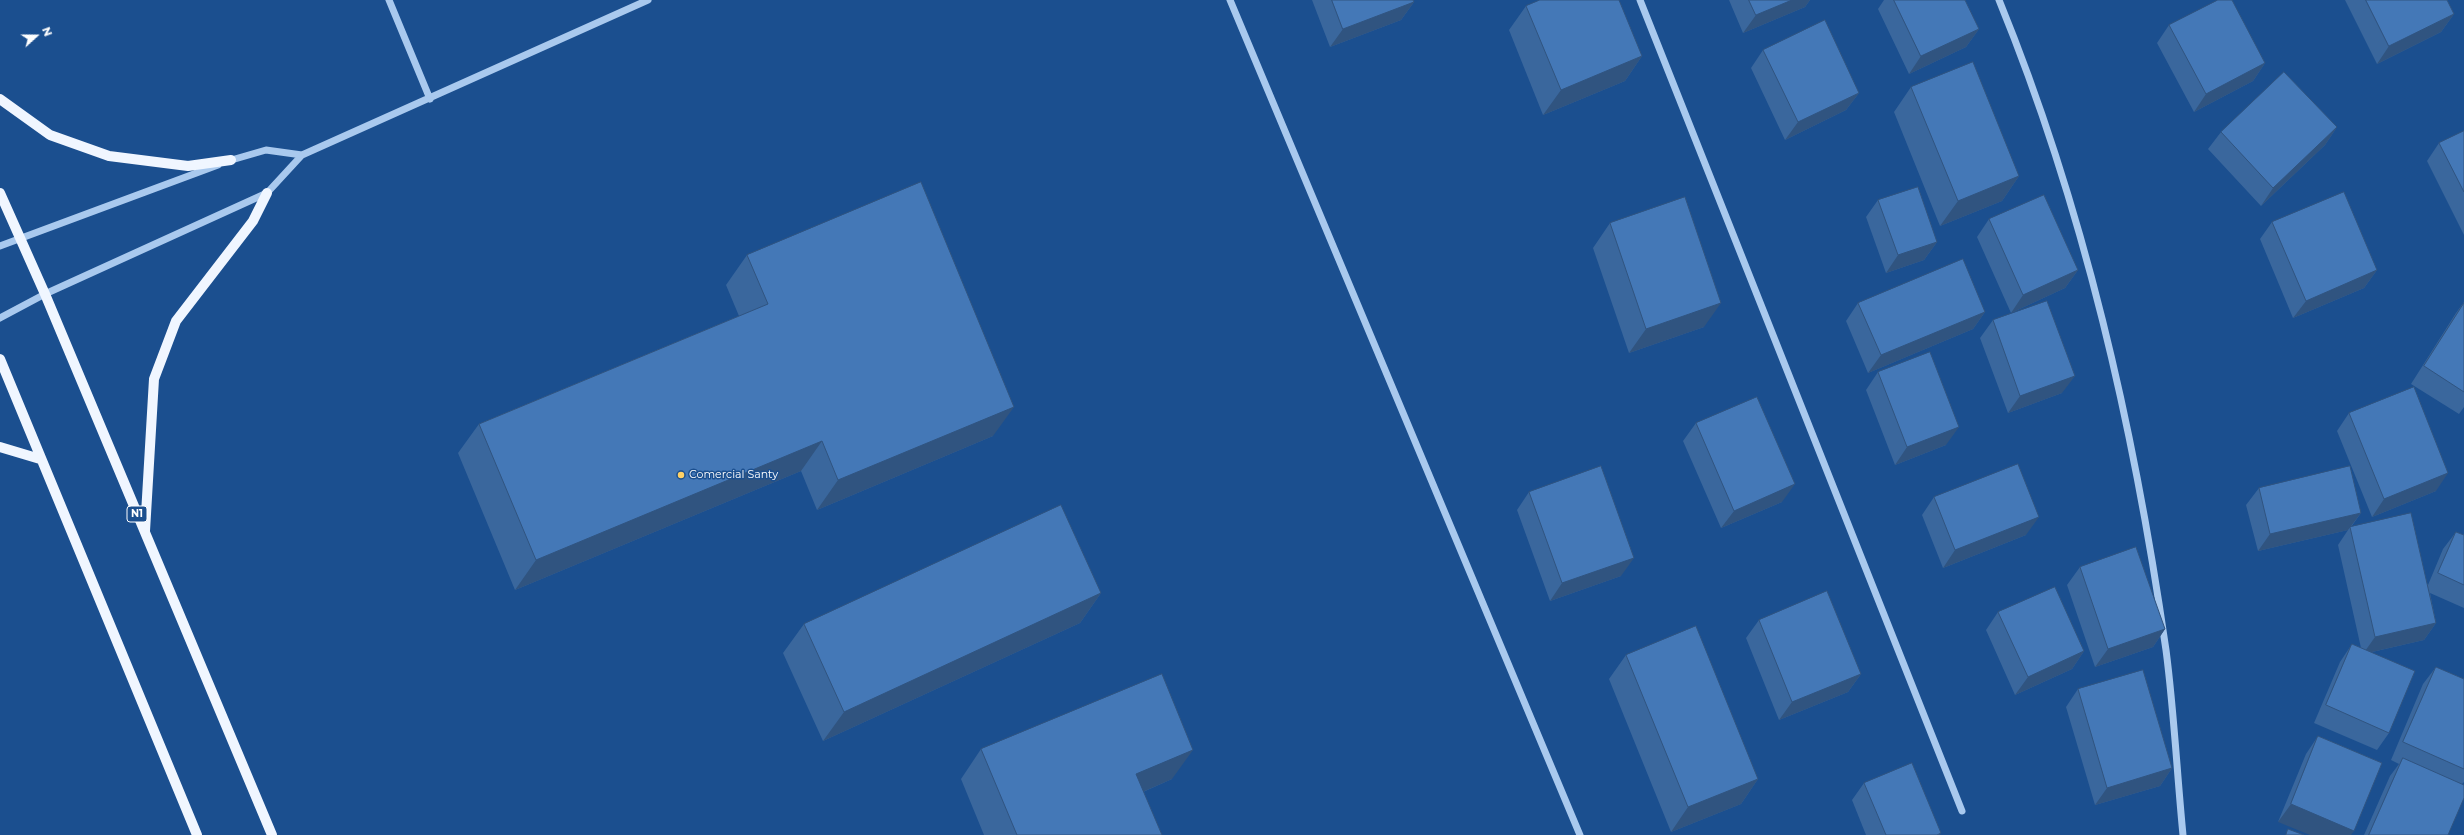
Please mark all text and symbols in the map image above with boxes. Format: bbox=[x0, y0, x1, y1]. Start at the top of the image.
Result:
north arrow bbox=[16, 16, 56, 56]
text: N bbox=[39, 25, 55, 38]
place label: Comercial Santy bbox=[689, 468, 778, 482]
marker: Comercial Santy bbox=[676, 470, 686, 480]
road number: N1 bbox=[127, 506, 147, 522]

